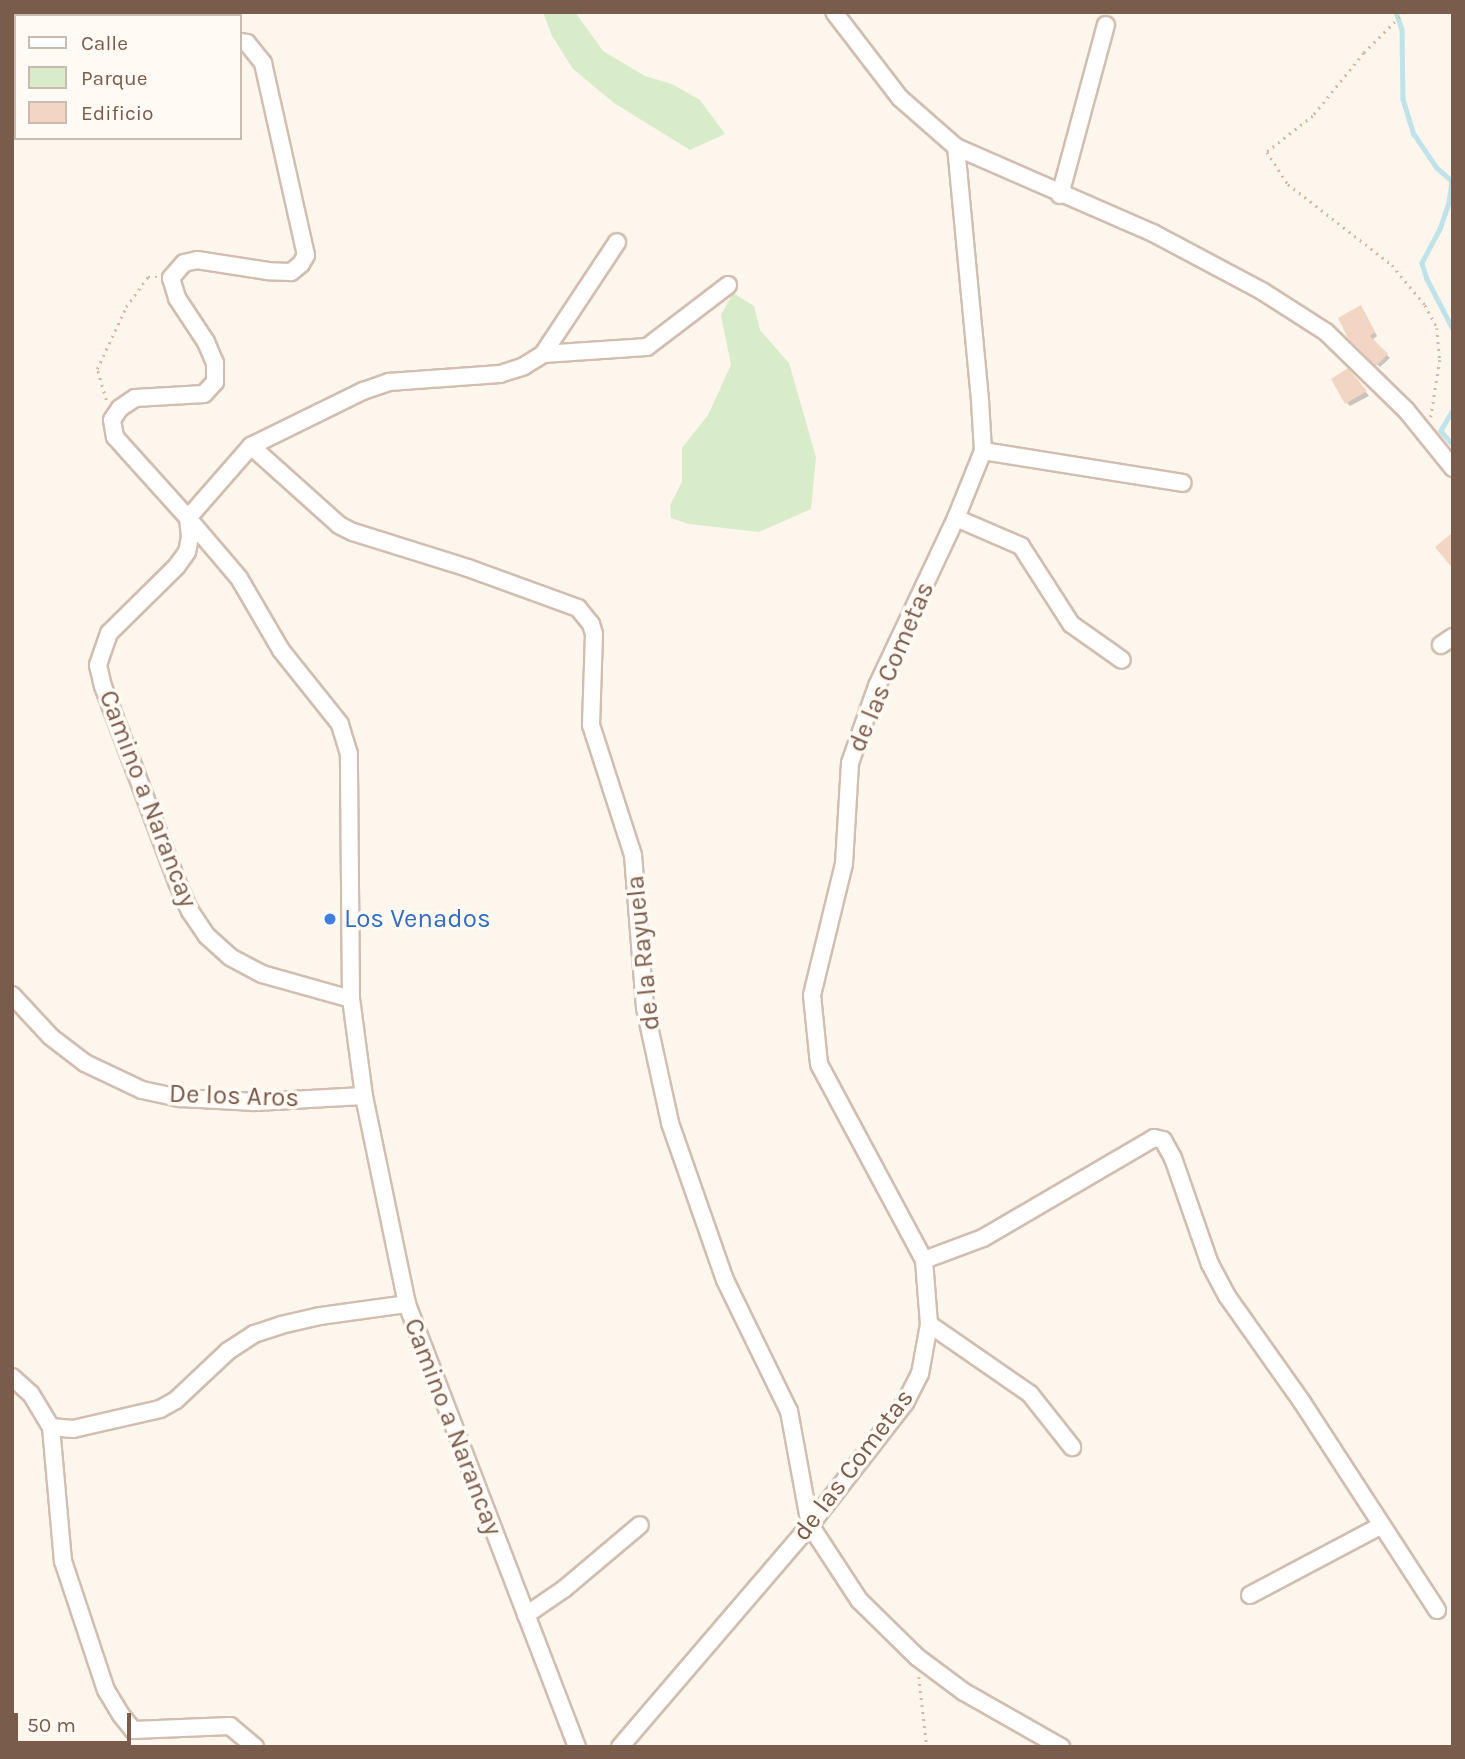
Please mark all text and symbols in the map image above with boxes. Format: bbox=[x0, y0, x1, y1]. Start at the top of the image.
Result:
legend bbox=[14, 14, 242, 140]
text: Calle bbox=[81, 31, 128, 55]
text: Parque bbox=[81, 66, 148, 90]
text: Edificio bbox=[81, 101, 154, 125]
street label: de las Cometas bbox=[841, 577, 941, 757]
street label: Camino a Narancay bbox=[92, 686, 204, 912]
street label: de la Rayuela bbox=[619, 874, 667, 1032]
place label: Los Venados bbox=[344, 903, 491, 935]
marker: Los Venados bbox=[322, 911, 338, 927]
street label: De los Aros bbox=[168, 1078, 300, 1114]
street label: Camino a Narancay bbox=[397, 1314, 509, 1540]
street label: de las Cometas bbox=[786, 1383, 920, 1547]
scale bar bbox=[18, 1700, 135, 1744]
text: 50 m bbox=[27, 1713, 76, 1737]

